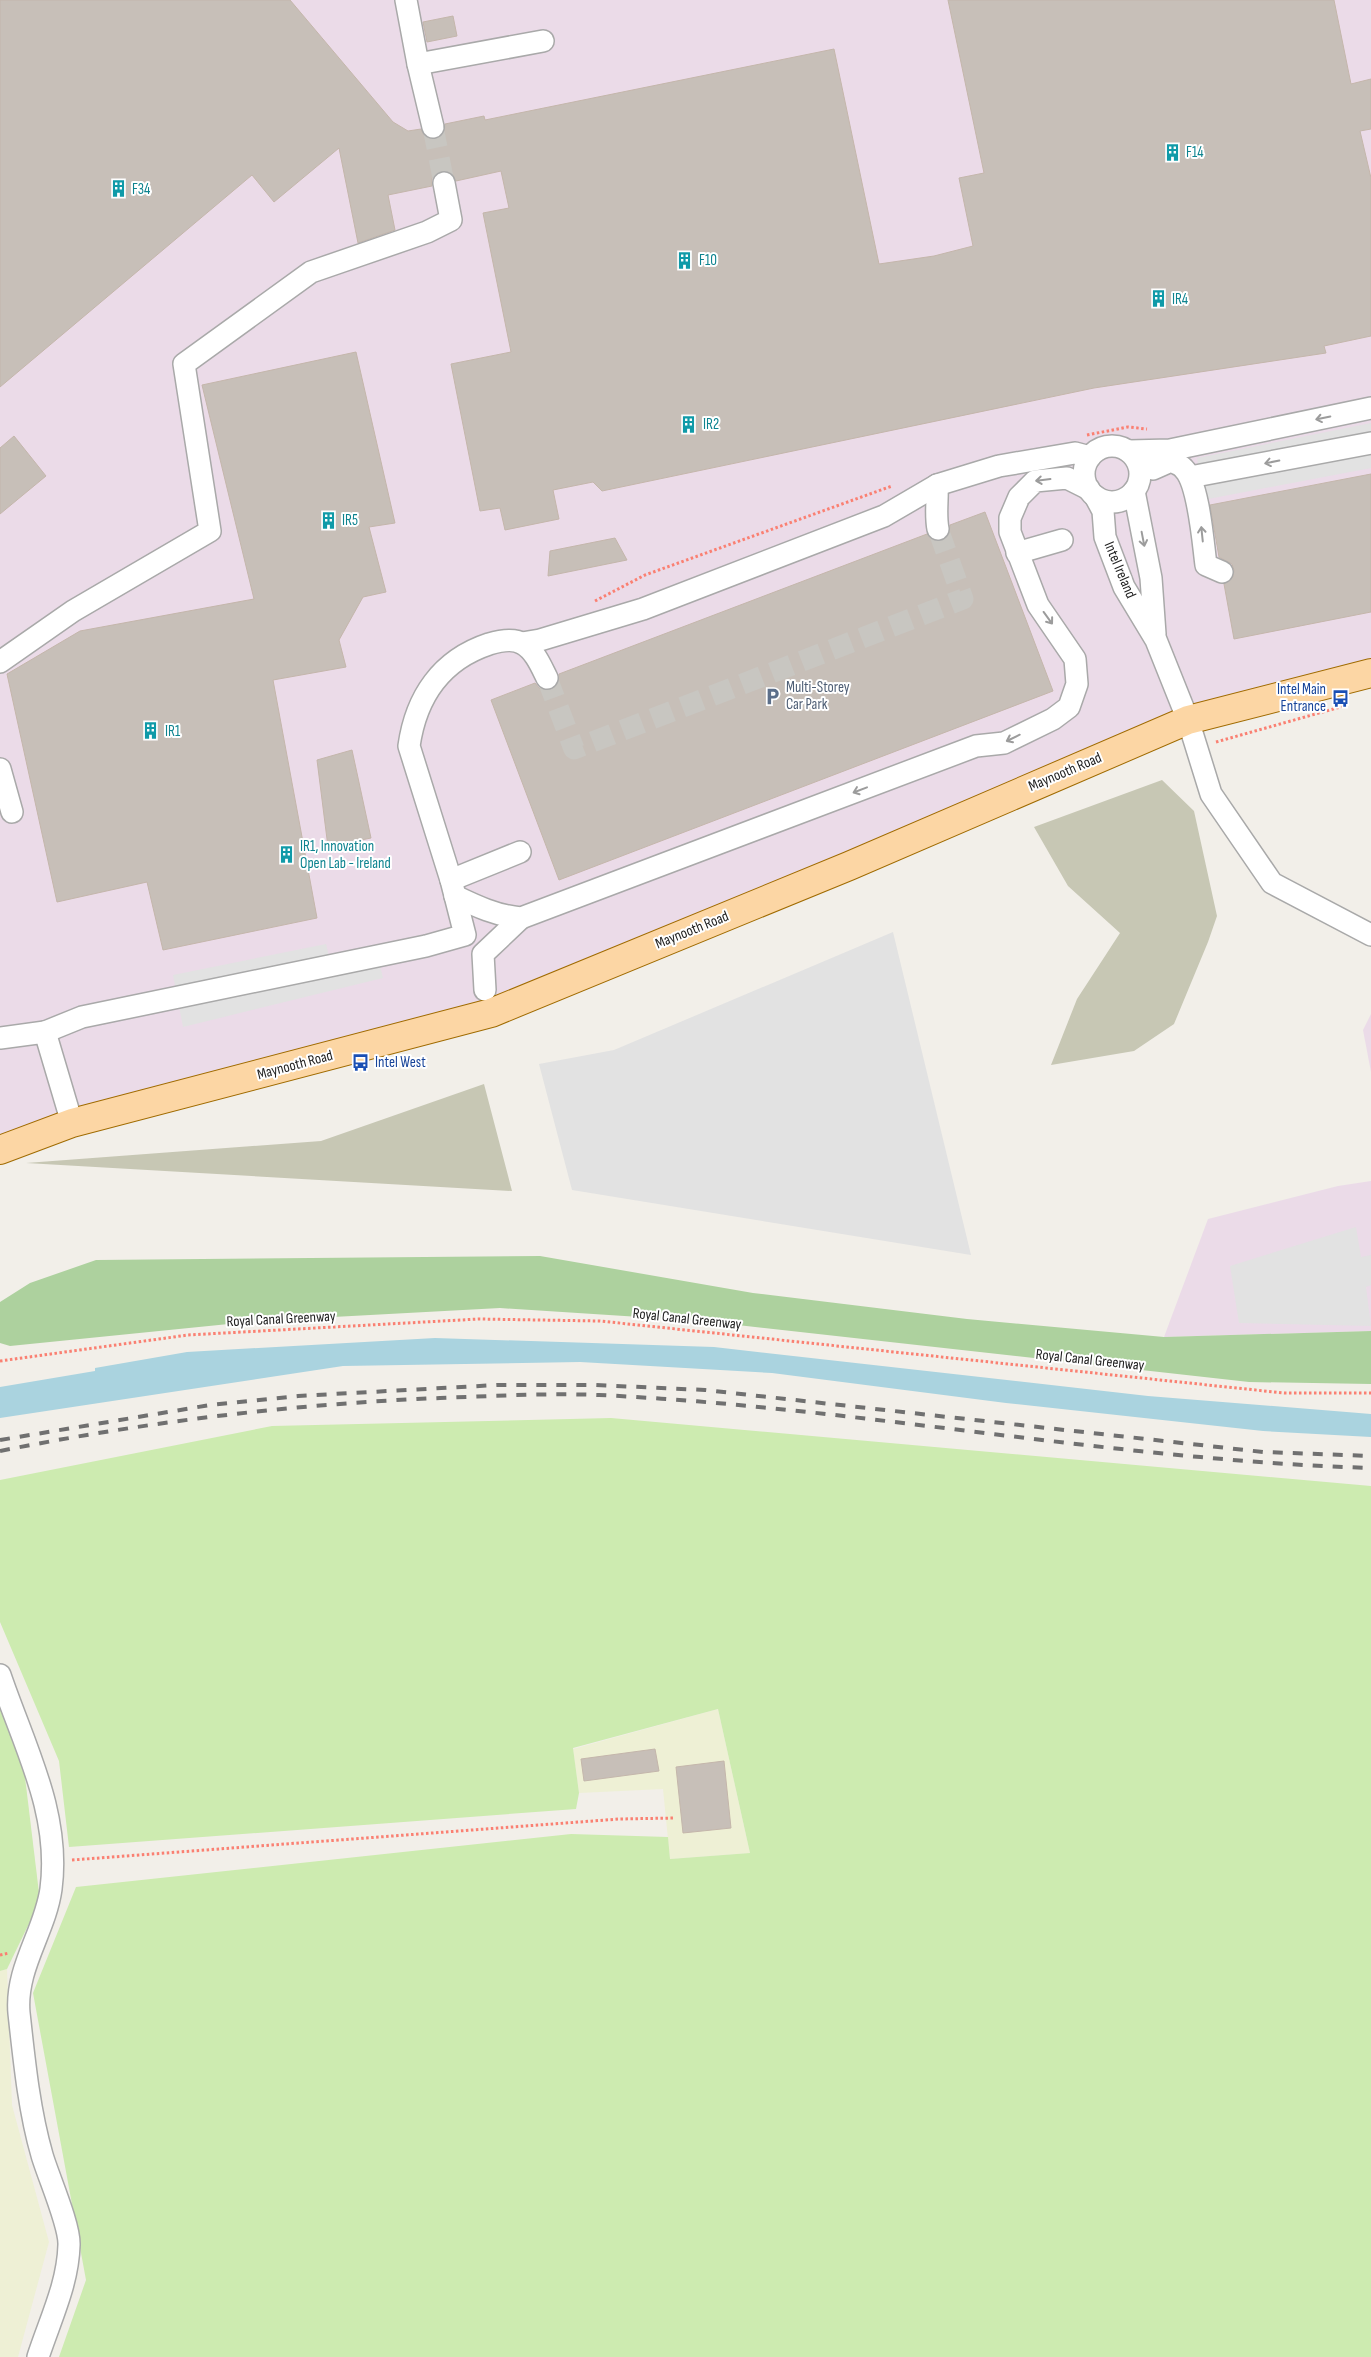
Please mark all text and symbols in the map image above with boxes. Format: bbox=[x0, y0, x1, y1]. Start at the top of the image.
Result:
building icon: F14 bbox=[1162, 142, 1182, 162]
place label: F14 bbox=[1186, 143, 1203, 162]
building icon: F34 bbox=[108, 179, 128, 199]
place label: F34 bbox=[132, 180, 150, 199]
building icon: F10 bbox=[675, 250, 695, 270]
place label: F10 bbox=[699, 251, 717, 270]
building icon: IR4 bbox=[1148, 289, 1168, 309]
place label: IR4 bbox=[1172, 290, 1188, 309]
building icon: IR2 bbox=[679, 414, 699, 434]
one-way arrow bbox=[1316, 414, 1332, 423]
place label: IR2 bbox=[703, 415, 719, 434]
one-way arrow bbox=[1264, 458, 1280, 467]
one-way arrow bbox=[1036, 475, 1052, 485]
building icon: IR5 bbox=[318, 510, 338, 530]
place label: IR5 bbox=[342, 511, 358, 530]
one-way arrow bbox=[1197, 527, 1207, 543]
one-way arrow bbox=[1139, 531, 1149, 547]
street label: Intel Ireland bbox=[1100, 539, 1140, 601]
one-way arrow bbox=[1042, 611, 1053, 624]
place label: Multi-Storey Car Park bbox=[786, 678, 850, 714]
place label: Intel Main Entrance bbox=[1277, 680, 1326, 716]
parking icon: Multi-Storey Car Park bbox=[762, 686, 782, 706]
bus stop icon: Intel Main Entrance bbox=[1330, 688, 1350, 708]
building icon: IR1 bbox=[141, 721, 161, 741]
place label: IR1 bbox=[165, 722, 181, 741]
one-way arrow bbox=[1006, 733, 1021, 743]
street label: Maynooth Road bbox=[1026, 748, 1104, 796]
one-way arrow bbox=[853, 786, 868, 795]
place label: IR1, Innovation Open Lab - Ireland bbox=[300, 837, 391, 873]
building icon: IR1, Innovation Open Lab - Ireland bbox=[276, 845, 296, 865]
street label: Maynooth Road bbox=[652, 907, 732, 953]
street label: Maynooth Road bbox=[255, 1046, 335, 1084]
bus stop icon: Intel West bbox=[351, 1052, 371, 1072]
place label: Intel West bbox=[375, 1053, 426, 1072]
street label: Royal Canal Greenway bbox=[632, 1304, 743, 1334]
street label: Royal Canal Greenway bbox=[226, 1307, 336, 1331]
street label: Royal Canal Greenway bbox=[1035, 1345, 1146, 1375]

